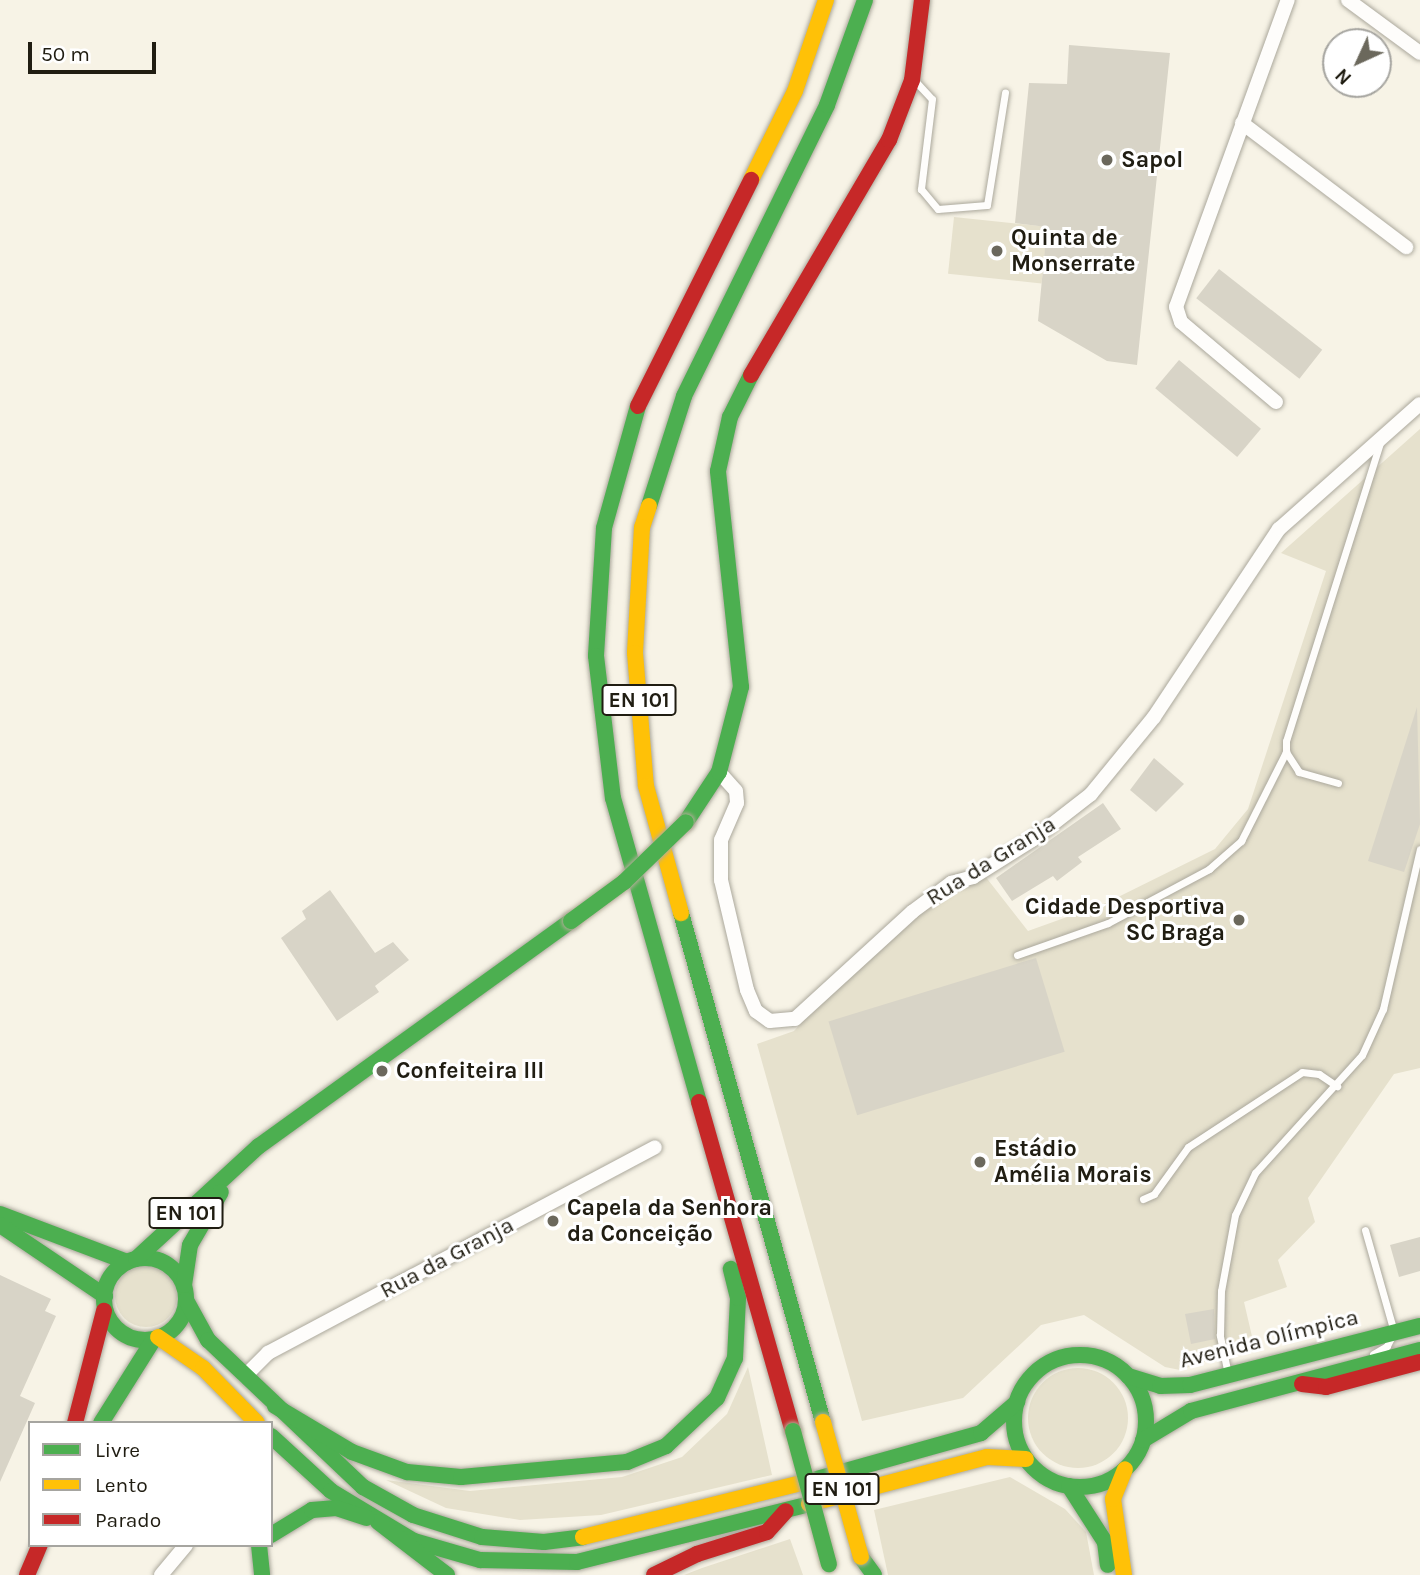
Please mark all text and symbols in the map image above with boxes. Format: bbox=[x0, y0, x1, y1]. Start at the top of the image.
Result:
scale bar bbox=[32, 28, 159, 72]
north arrow bbox=[1322, 28, 1392, 98]
text: 50 m bbox=[41, 42, 90, 66]
text: N bbox=[1331, 64, 1356, 89]
place label: Sapol bbox=[1121, 146, 1183, 174]
marker: Sapol bbox=[1099, 152, 1115, 168]
place label: Quinta de Monserrate bbox=[1011, 224, 1136, 278]
marker: Quinta de Monserrate bbox=[989, 243, 1005, 259]
road number: EN 101 bbox=[600, 682, 678, 718]
street label: Rua da Granja bbox=[921, 810, 1061, 912]
place label: Cidade Desportiva SC Braga bbox=[1025, 893, 1225, 947]
marker: Cidade Desportiva SC Braga bbox=[1231, 912, 1247, 928]
place label: Confeiteira III bbox=[396, 1057, 544, 1085]
marker: Confeiteira III bbox=[374, 1063, 390, 1079]
place label: Estádio Amélia Morais bbox=[994, 1135, 1152, 1189]
marker: Estádio Amélia Morais bbox=[972, 1154, 988, 1170]
place label: Capela da Senhora da Conceição bbox=[567, 1194, 772, 1248]
road number: EN 101 bbox=[148, 1196, 224, 1230]
street label: Rua da Granja bbox=[375, 1211, 519, 1305]
marker: Capela da Senhora da Conceição bbox=[545, 1213, 561, 1229]
street label: Avenida Olímpica bbox=[1177, 1303, 1361, 1375]
legend bbox=[28, 1421, 273, 1547]
text: Livre bbox=[95, 1438, 140, 1462]
road number: EN 101 bbox=[804, 1472, 880, 1506]
text: Lento bbox=[95, 1473, 148, 1497]
text: Parado bbox=[95, 1508, 161, 1532]

